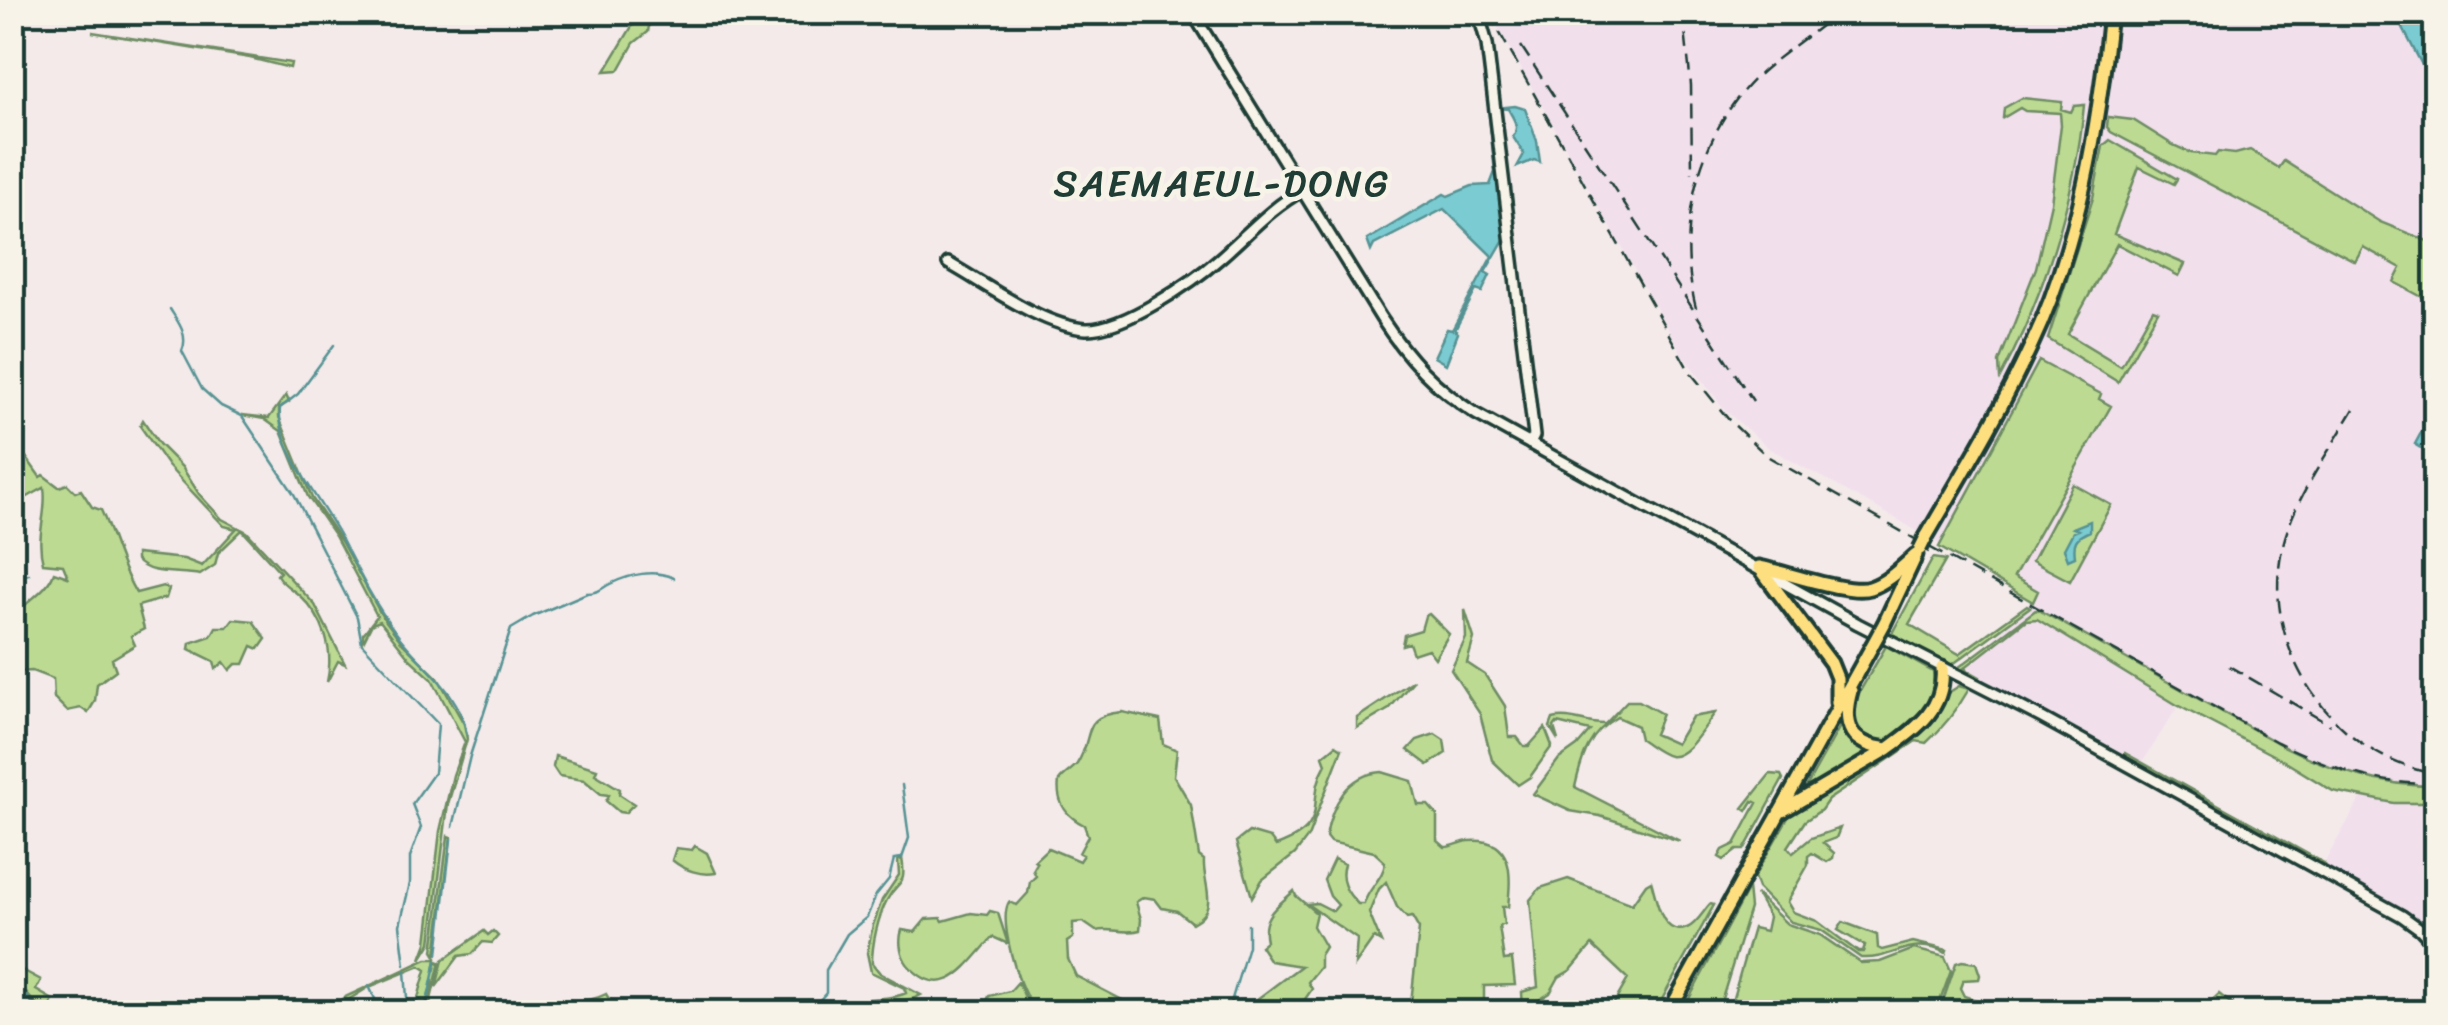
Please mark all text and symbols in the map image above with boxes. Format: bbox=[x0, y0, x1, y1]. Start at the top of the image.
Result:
district label: SAEMAEUL-DONG bbox=[1053, 150, 1391, 217]

